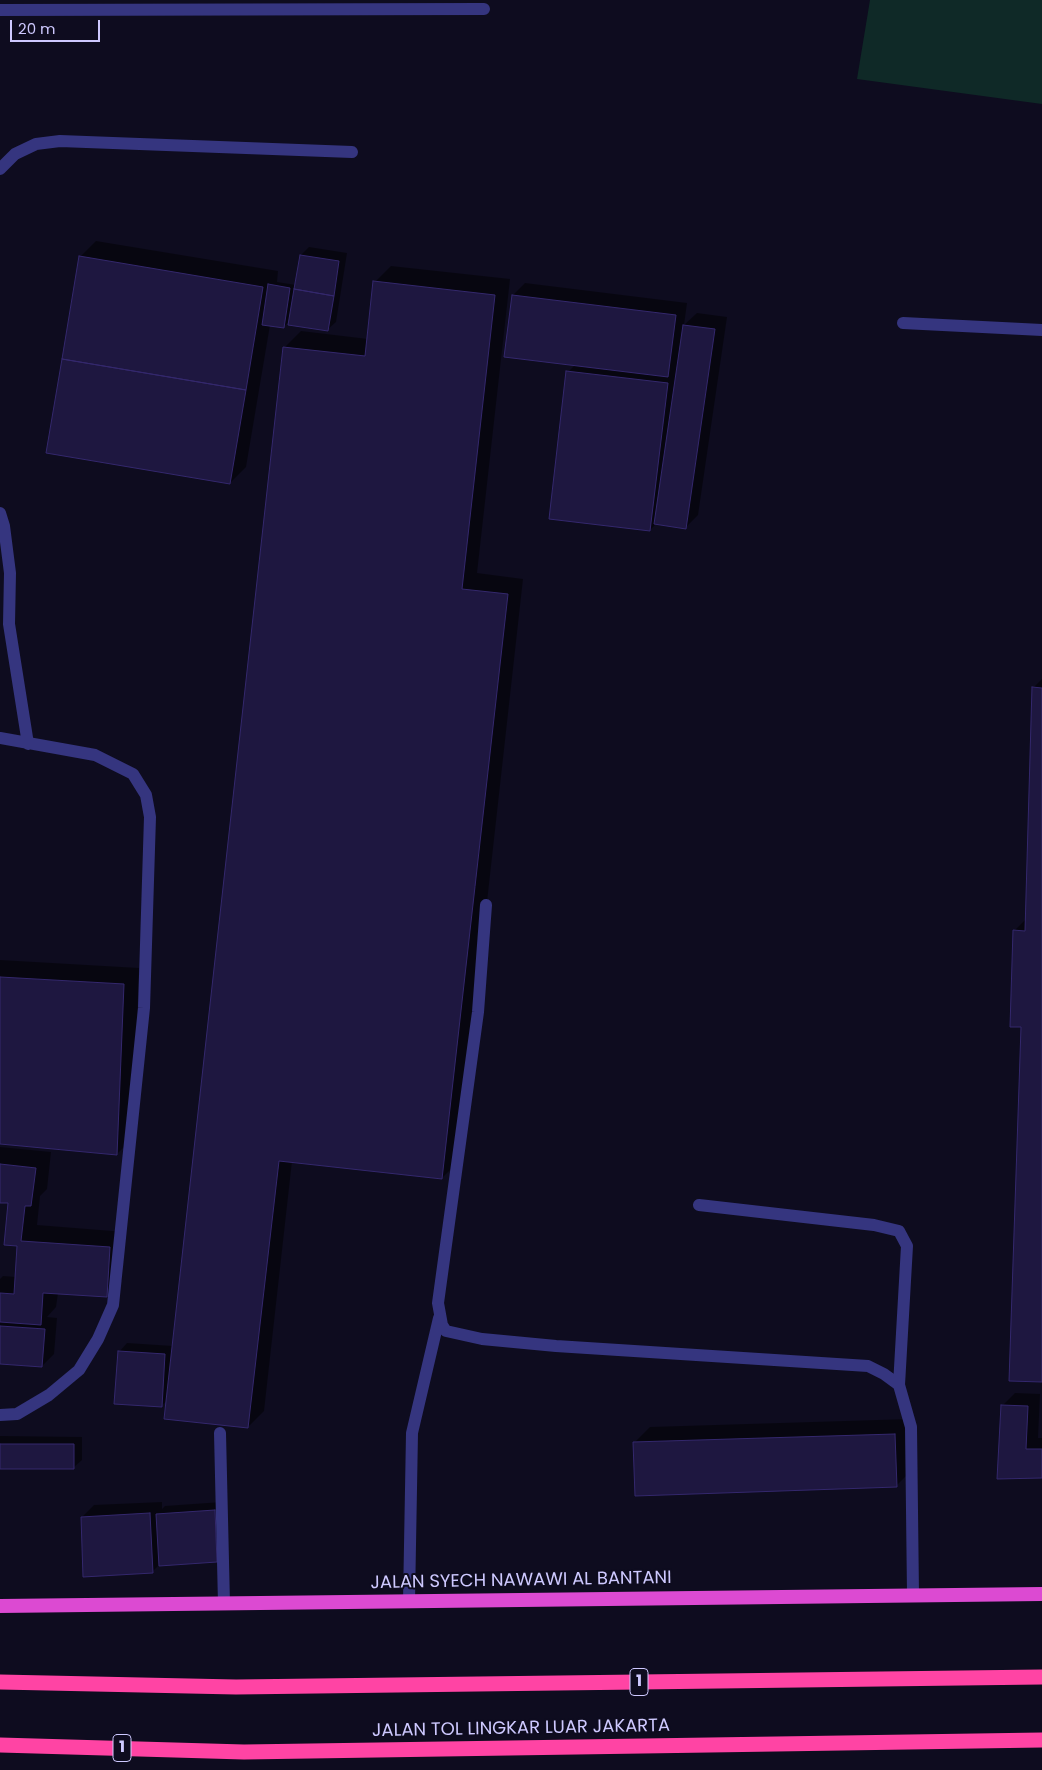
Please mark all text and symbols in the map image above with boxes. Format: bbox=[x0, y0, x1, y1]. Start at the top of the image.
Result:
scale bar bbox=[12, 10, 102, 42]
text: 20 m bbox=[18, 18, 56, 39]
street label: JALAN SYECH NAWAWI AL BANTANI bbox=[370, 1568, 672, 1594]
road number: 1 bbox=[630, 1668, 648, 1695]
street label: JALAN TOL LINGKAR LUAR JAKARTA bbox=[372, 1716, 670, 1742]
road number: 1 bbox=[113, 1735, 131, 1762]

